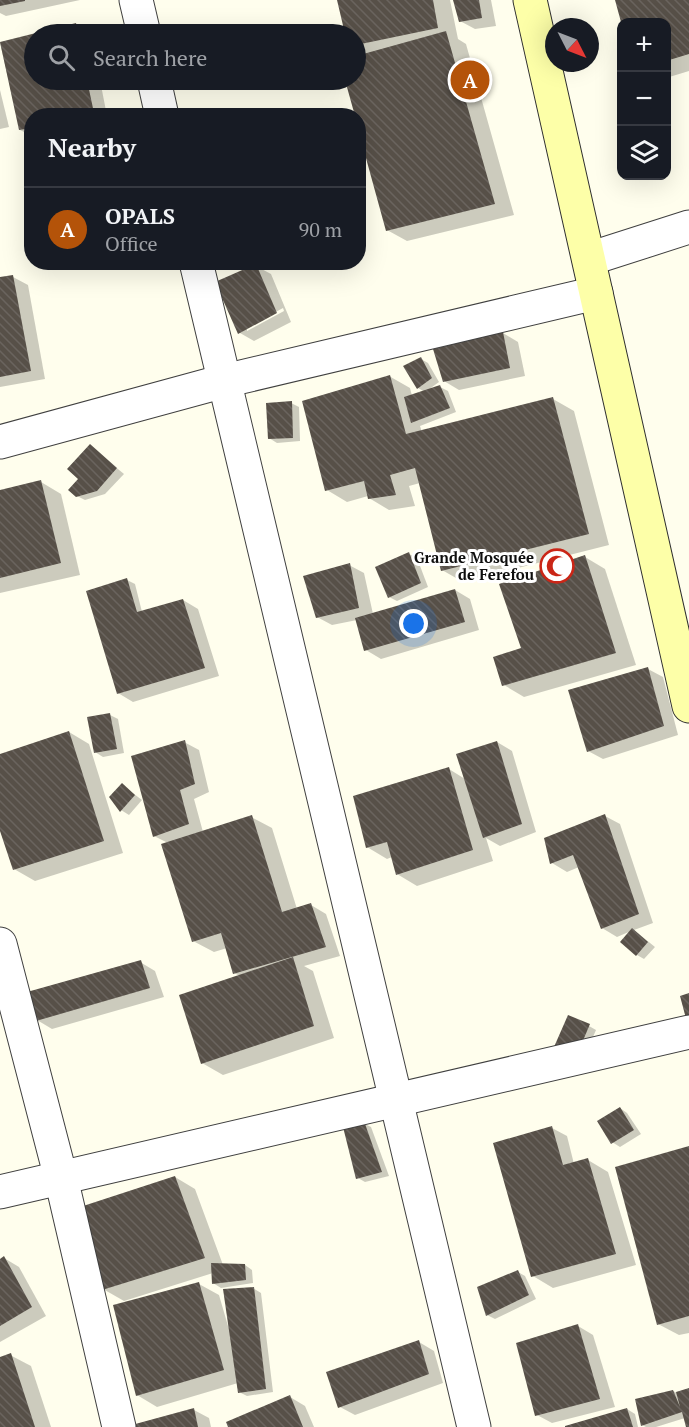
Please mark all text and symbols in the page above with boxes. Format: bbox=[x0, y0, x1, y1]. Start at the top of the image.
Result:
north arrow bbox=[545, 18, 599, 72]
map controls bbox=[617, 18, 671, 180]
button: + bbox=[617, 18, 671, 72]
search box bbox=[24, 24, 366, 90]
icon: search bbox=[45, 41, 78, 74]
text: Search here bbox=[93, 43, 207, 72]
pin: A bbox=[450, 58, 490, 103]
button: − bbox=[617, 72, 671, 126]
button: layers bbox=[617, 126, 671, 180]
text: Nearby bbox=[48, 130, 136, 164]
text: OPALS bbox=[105, 201, 175, 230]
text: A bbox=[60, 216, 75, 243]
text: 90 m bbox=[299, 216, 342, 243]
text: Office bbox=[105, 230, 158, 257]
place label: Grande Mosquée de Ferefou bbox=[414, 547, 535, 584]
mosque icon: Grande Mosquée de Ferefou bbox=[539, 548, 575, 584]
your location bbox=[399, 609, 428, 638]

